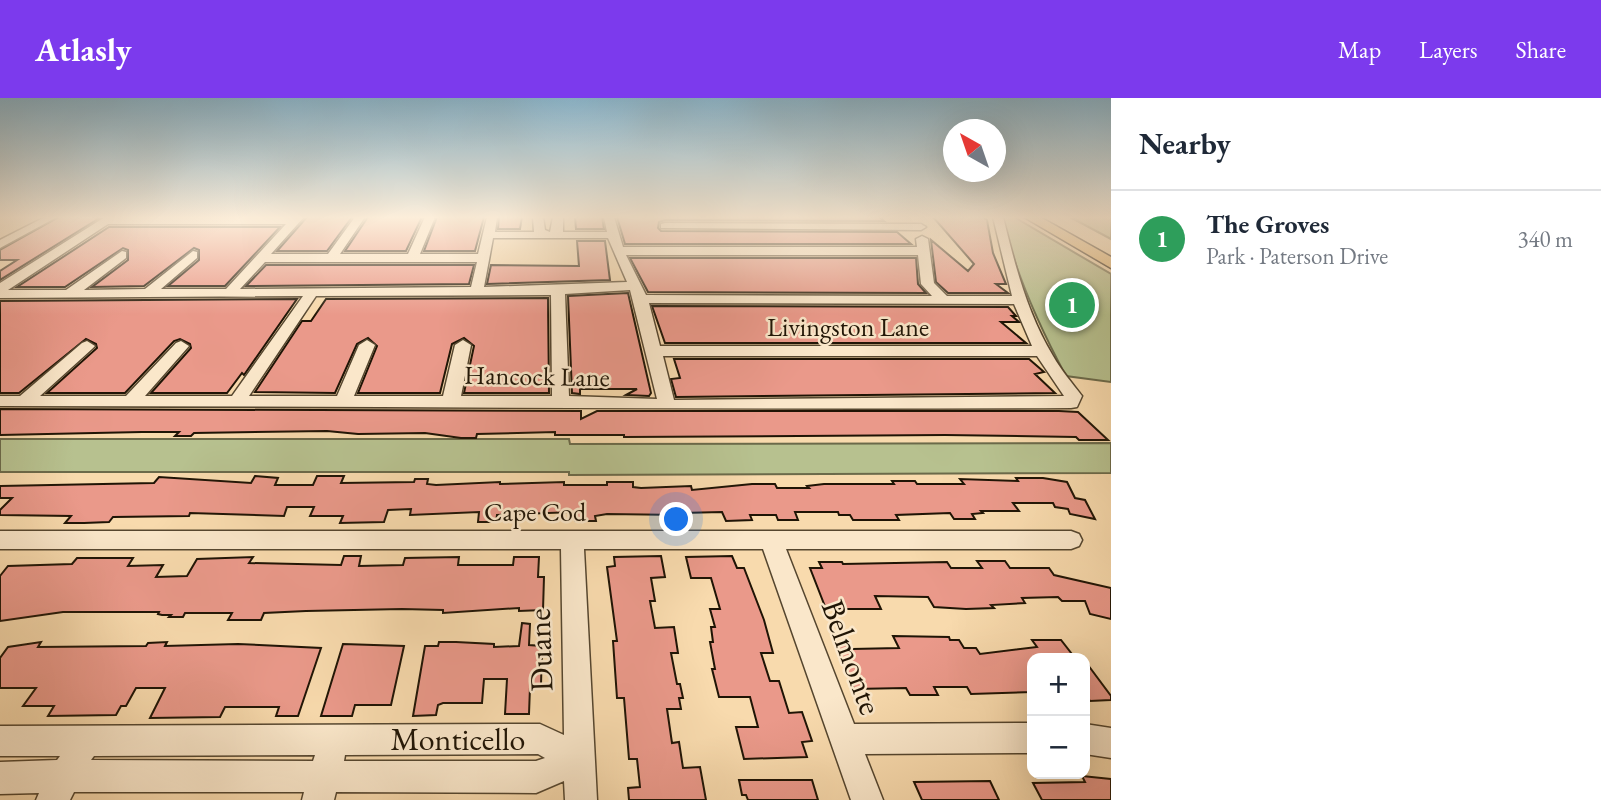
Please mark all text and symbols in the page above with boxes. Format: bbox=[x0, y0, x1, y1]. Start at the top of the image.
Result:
text: Atlasly bbox=[35, 28, 132, 71]
text: Map bbox=[1338, 34, 1381, 65]
text: Layers bbox=[1419, 34, 1478, 65]
text: Share bbox=[1516, 34, 1566, 65]
north arrow bbox=[943, 119, 1006, 182]
text: Nearby bbox=[1139, 124, 1231, 163]
text: The Groves bbox=[1206, 207, 1329, 241]
text: 1 bbox=[1156, 224, 1168, 254]
text: 340 m bbox=[1517, 224, 1573, 254]
text: Park · Paterson Drive bbox=[1206, 241, 1388, 271]
pin: 1 bbox=[1049, 279, 1095, 331]
street label: Livingston Lane bbox=[767, 310, 929, 344]
street label: Hancock Lane bbox=[464, 358, 610, 394]
street label: Cape Cod bbox=[484, 495, 587, 529]
your location bbox=[659, 502, 693, 536]
street label: Belmonte bbox=[812, 594, 892, 720]
street label: Duane bbox=[518, 608, 562, 692]
map controls bbox=[1027, 653, 1090, 779]
button: + bbox=[1027, 653, 1090, 716]
button: − bbox=[1027, 716, 1090, 779]
street label: Monticello bbox=[391, 718, 525, 760]

